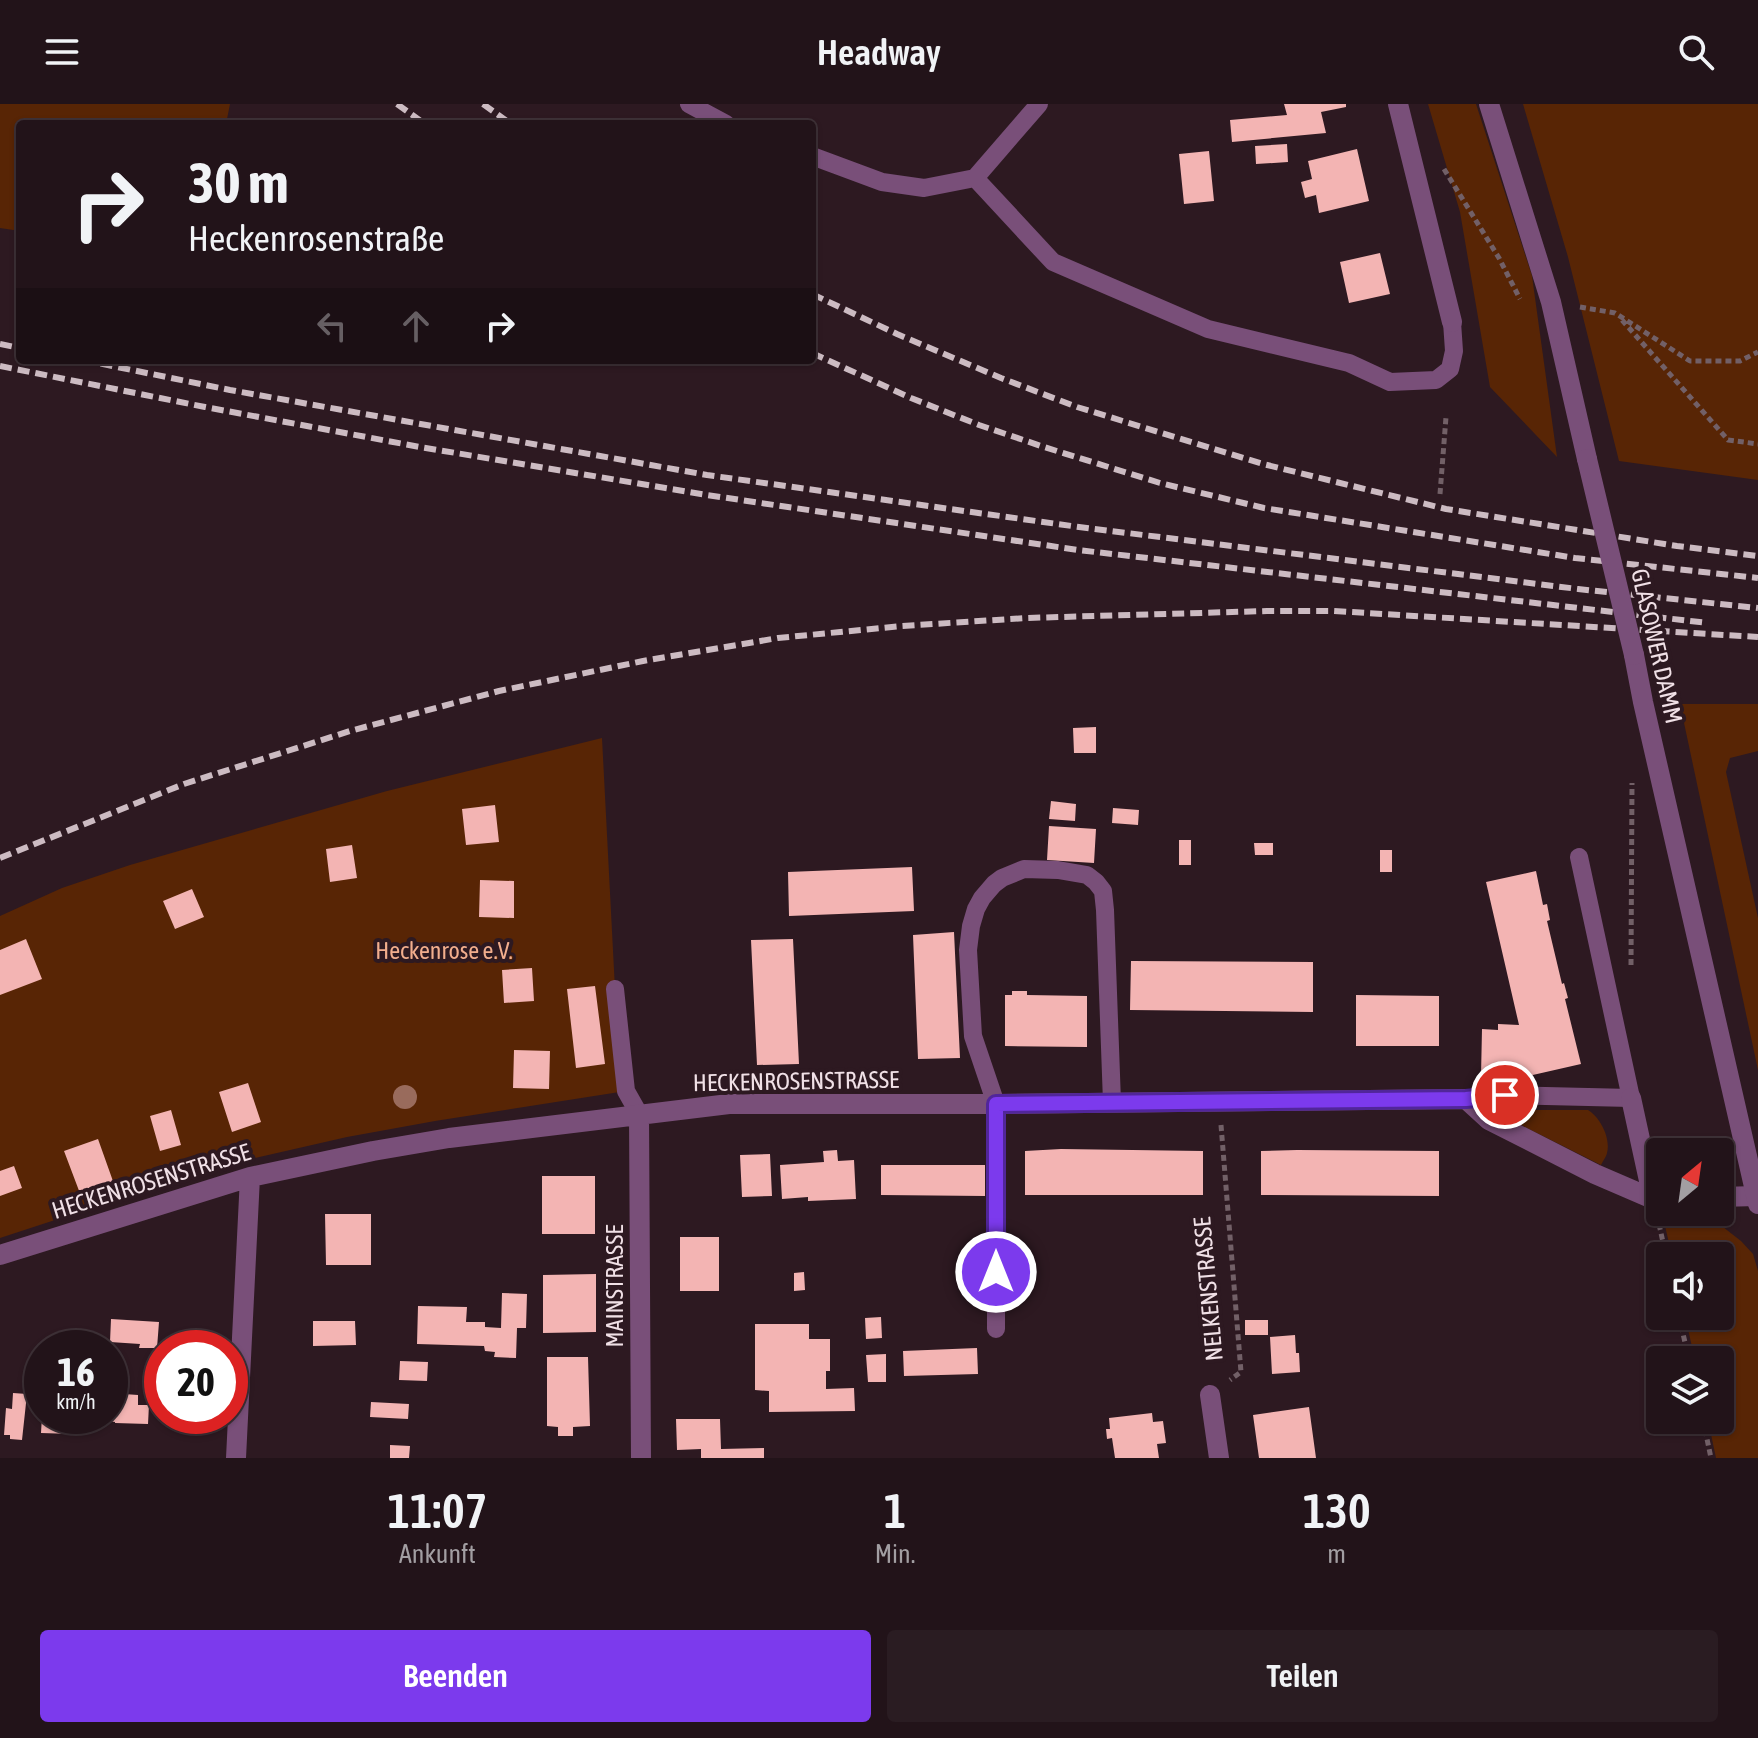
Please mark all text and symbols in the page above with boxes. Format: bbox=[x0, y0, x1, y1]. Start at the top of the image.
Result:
icon: menu bbox=[40, 30, 84, 74]
icon: search bbox=[1674, 30, 1718, 74]
text: Headway bbox=[817, 31, 941, 73]
text: 30 m bbox=[188, 151, 289, 215]
icon: right bbox=[56, 152, 160, 256]
text: Heckenrosenstraße bbox=[188, 217, 444, 259]
icon: left bbox=[310, 304, 354, 348]
icon: ahead bbox=[394, 304, 438, 348]
icon: right bbox=[478, 304, 522, 348]
street label: GLASOWER DAMM bbox=[1626, 566, 1688, 726]
park label: Heckenrose e.V. bbox=[375, 937, 513, 964]
pin bbox=[1471, 1061, 1539, 1129]
street label: HECKENROSENSTRASSE bbox=[693, 1066, 899, 1096]
icon: arrive bbox=[1483, 1073, 1527, 1117]
street label: HECKENROSENSTRASSE bbox=[48, 1138, 254, 1224]
north arrow bbox=[1646, 1138, 1734, 1226]
map controls bbox=[1646, 1138, 1734, 1434]
street label: NELKENSTRASSE bbox=[1188, 1216, 1228, 1362]
street label: MAINSTRASSE bbox=[601, 1225, 628, 1347]
position arrow bbox=[954, 1230, 1038, 1314]
button: sound bbox=[1646, 1242, 1734, 1330]
speed limit sign: 20 bbox=[144, 1330, 248, 1434]
button: layers bbox=[1646, 1346, 1734, 1434]
text: 16 bbox=[57, 1349, 95, 1394]
text: km/h bbox=[56, 1390, 96, 1413]
text: 11:07 bbox=[387, 1483, 487, 1538]
text: 1 bbox=[884, 1483, 906, 1538]
text: 130 bbox=[1303, 1483, 1370, 1538]
text: Ankunft bbox=[399, 1539, 476, 1569]
text: Min. bbox=[875, 1539, 915, 1569]
text: m bbox=[1327, 1539, 1346, 1569]
button: Beenden bbox=[40, 1630, 871, 1722]
button: Teilen bbox=[887, 1630, 1718, 1722]

